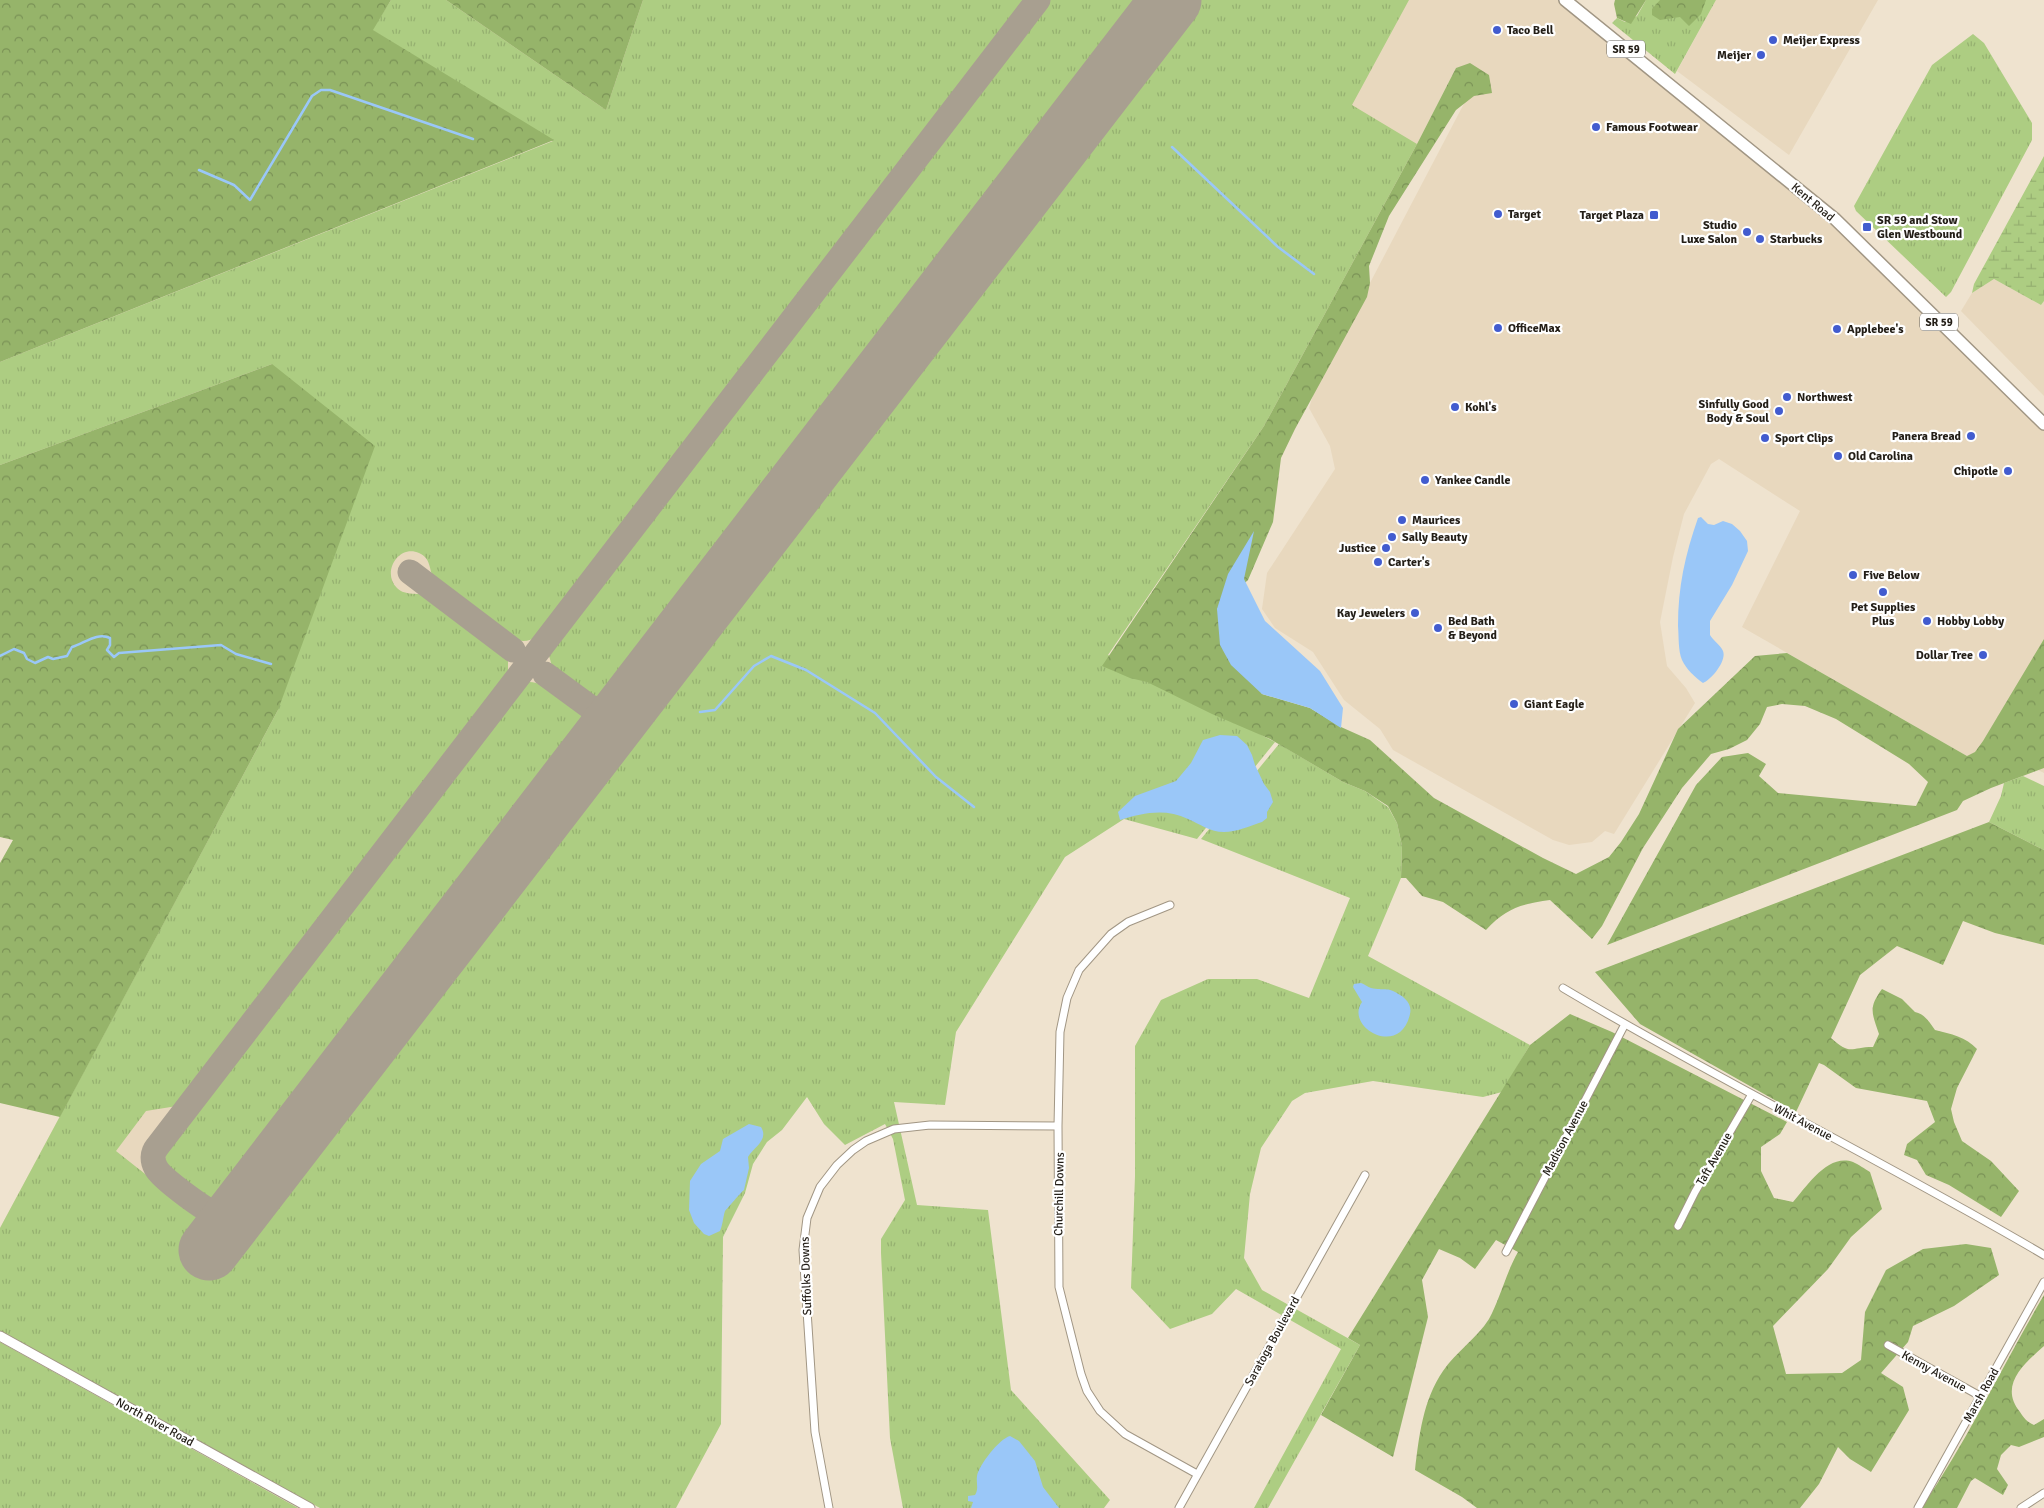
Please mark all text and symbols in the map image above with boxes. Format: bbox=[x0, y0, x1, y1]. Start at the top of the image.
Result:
place label: Taco Bell bbox=[1507, 23, 1554, 38]
marker: Taco Bell bbox=[1491, 24, 1503, 36]
place label: Meijer Express bbox=[1783, 33, 1861, 48]
marker: Meijer Express bbox=[1767, 34, 1779, 46]
road number: SR 59 bbox=[1607, 41, 1645, 58]
place label: Meijer bbox=[1717, 48, 1751, 63]
marker: Meijer bbox=[1755, 49, 1767, 61]
place label: Famous Footwear bbox=[1606, 120, 1698, 135]
marker: Famous Footwear bbox=[1590, 121, 1602, 133]
street label: Kent Road bbox=[1788, 180, 1837, 225]
place label: Target bbox=[1508, 207, 1541, 222]
marker: Target bbox=[1492, 208, 1504, 220]
place label: Target Plaza bbox=[1580, 208, 1644, 223]
marker: Target Plaza bbox=[1648, 209, 1660, 221]
place label: SR 59 and Stow Glen Westbound bbox=[1877, 213, 1963, 242]
place label: Studio Luxe Salon bbox=[1681, 218, 1737, 247]
marker: SR 59 and Stow Glen Westbound bbox=[1861, 221, 1873, 233]
marker: Studio Luxe Salon bbox=[1741, 226, 1753, 238]
place label: Starbucks bbox=[1770, 232, 1823, 247]
marker: Starbucks bbox=[1754, 233, 1766, 245]
road number: SR 59 bbox=[1920, 314, 1958, 331]
place label: OfficeMax bbox=[1508, 321, 1561, 336]
marker: OfficeMax bbox=[1492, 322, 1504, 334]
place label: Applebee's bbox=[1847, 322, 1904, 337]
marker: Applebee's bbox=[1831, 323, 1843, 335]
place label: Northwest bbox=[1797, 390, 1853, 405]
marker: Northwest bbox=[1781, 391, 1793, 403]
place label: Sinfully Good Body & Soul bbox=[1699, 397, 1770, 426]
place label: Kohl's bbox=[1465, 400, 1497, 415]
marker: Kohl's bbox=[1449, 401, 1461, 413]
marker: Sinfully Good Body & Soul bbox=[1773, 405, 1785, 417]
place label: Panera Bread bbox=[1892, 429, 1962, 444]
marker: Panera Bread bbox=[1965, 430, 1977, 442]
place label: Sport Clips bbox=[1775, 431, 1834, 446]
marker: Sport Clips bbox=[1759, 432, 1771, 444]
place label: Old Carolina bbox=[1848, 449, 1913, 464]
marker: Old Carolina bbox=[1832, 450, 1844, 462]
place label: Chipotle bbox=[1954, 464, 1998, 479]
marker: Chipotle bbox=[2002, 465, 2014, 477]
place label: Yankee Candle bbox=[1434, 473, 1510, 488]
marker: Yankee Candle bbox=[1419, 474, 1431, 486]
place label: Maurices bbox=[1412, 513, 1461, 528]
marker: Maurices bbox=[1396, 514, 1408, 526]
place label: Sally Beauty bbox=[1402, 530, 1467, 545]
marker: Sally Beauty bbox=[1386, 531, 1398, 543]
place label: Justice bbox=[1339, 541, 1376, 556]
marker: Justice bbox=[1380, 542, 1392, 554]
place label: Carter's bbox=[1388, 555, 1431, 570]
marker: Carter's bbox=[1372, 556, 1384, 568]
place label: Five Below bbox=[1863, 568, 1920, 583]
marker: Five Below bbox=[1847, 569, 1859, 581]
marker: Pet Supplies Plus bbox=[1877, 586, 1889, 598]
place label: Pet Supplies Plus bbox=[1851, 600, 1916, 629]
place label: Kay Jewelers bbox=[1337, 606, 1406, 621]
marker: Kay Jewelers bbox=[1409, 607, 1421, 619]
place label: Bed Bath & Beyond bbox=[1448, 614, 1497, 643]
place label: Hobby Lobby bbox=[1937, 614, 2004, 629]
marker: Hobby Lobby bbox=[1921, 615, 1933, 627]
marker: Bed Bath & Beyond bbox=[1432, 622, 1444, 634]
place label: Dollar Tree bbox=[1916, 648, 1973, 663]
marker: Dollar Tree bbox=[1977, 649, 1989, 661]
place label: Giant Eagle bbox=[1524, 697, 1584, 712]
marker: Giant Eagle bbox=[1508, 698, 1520, 710]
street label: Madison Avenue bbox=[1539, 1098, 1592, 1179]
street label: Whit Avenue bbox=[1771, 1101, 1835, 1144]
street label: Taft Avenue bbox=[1693, 1130, 1736, 1189]
street label: Churchill Downs bbox=[1051, 1152, 1068, 1236]
street label: Suffolks Downs bbox=[798, 1236, 815, 1316]
street label: Saratoga Boulevard bbox=[1242, 1294, 1303, 1389]
street label: Kenny Avenue bbox=[1899, 1348, 1969, 1395]
street label: Marsh Road bbox=[1960, 1365, 2003, 1425]
street label: North River Road bbox=[113, 1395, 196, 1450]

